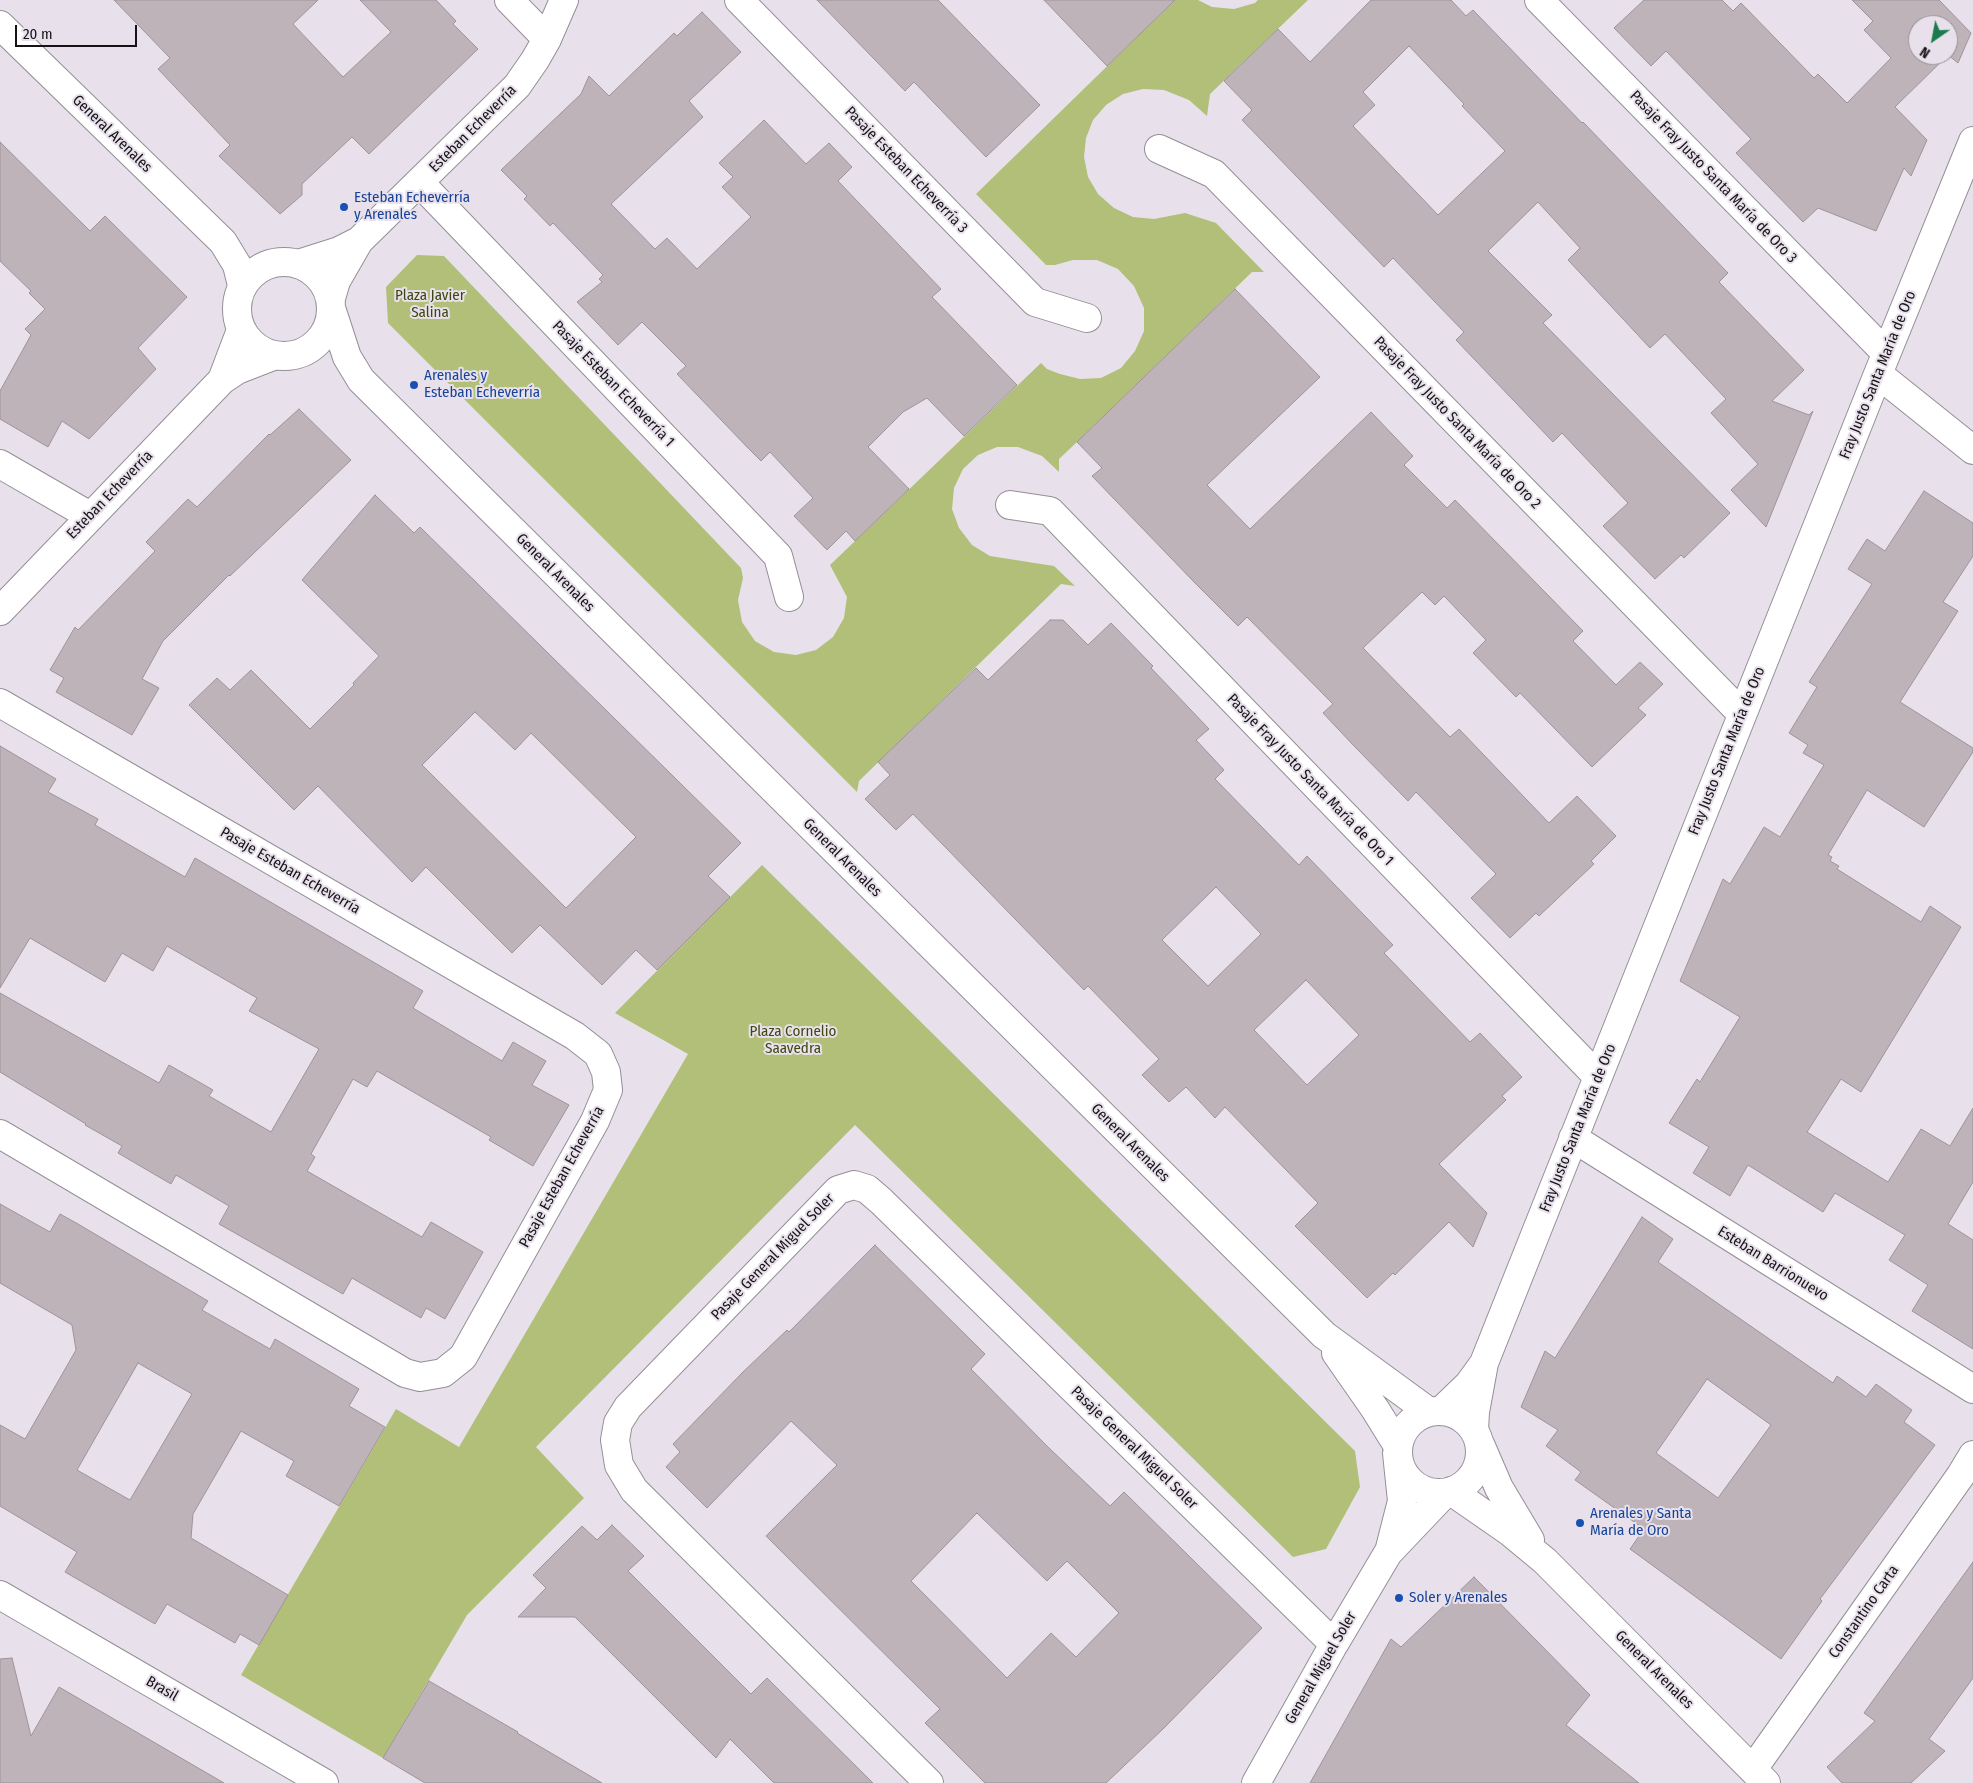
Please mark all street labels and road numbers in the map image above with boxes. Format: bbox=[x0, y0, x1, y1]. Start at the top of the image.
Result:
street label: Esteban Echeverría bbox=[426, 82, 520, 176]
street label: Pasaje Fray Justo Santa María de Oro 3 bbox=[1626, 87, 1800, 267]
street label: General Arenales bbox=[68, 92, 156, 176]
street label: Pasaje Esteban Echeverría 3 bbox=[841, 103, 971, 237]
street label: Fray Justo Santa María de Oro bbox=[1836, 288, 1920, 462]
street label: Pasaje Esteban Echeverría 1 bbox=[548, 317, 678, 451]
street label: Pasaje Fray Justo Santa María de Oro 2 bbox=[1370, 333, 1544, 513]
street label: Esteban Echeverría bbox=[63, 447, 157, 543]
street label: General Arenales bbox=[512, 530, 598, 616]
street label: Fray Justo Santa María de Oro bbox=[1685, 664, 1769, 838]
street label: Pasaje Fray Justo Santa María de Oro 1 bbox=[1223, 690, 1397, 870]
street label: General Arenales bbox=[799, 815, 885, 901]
street label: Pasaje Esteban Echeverría bbox=[217, 824, 363, 918]
street label: Fray Justo Santa María de Oro bbox=[1536, 1041, 1620, 1215]
street label: General Arenales bbox=[1087, 1100, 1173, 1186]
street label: Pasaje Esteban Echeverría bbox=[516, 1103, 608, 1251]
street label: Pasaje General Miguel Soler bbox=[708, 1190, 838, 1324]
street label: Esteban Barrionuevo bbox=[1714, 1223, 1832, 1305]
street label: Pasaje General Miguel Soler bbox=[1067, 1383, 1201, 1513]
street label: Constantino Carta bbox=[1825, 1562, 1903, 1662]
street label: General Miguel Soler bbox=[1282, 1609, 1360, 1727]
street label: General Arenales bbox=[1611, 1627, 1697, 1713]
street label: Brasil bbox=[143, 1673, 181, 1705]

